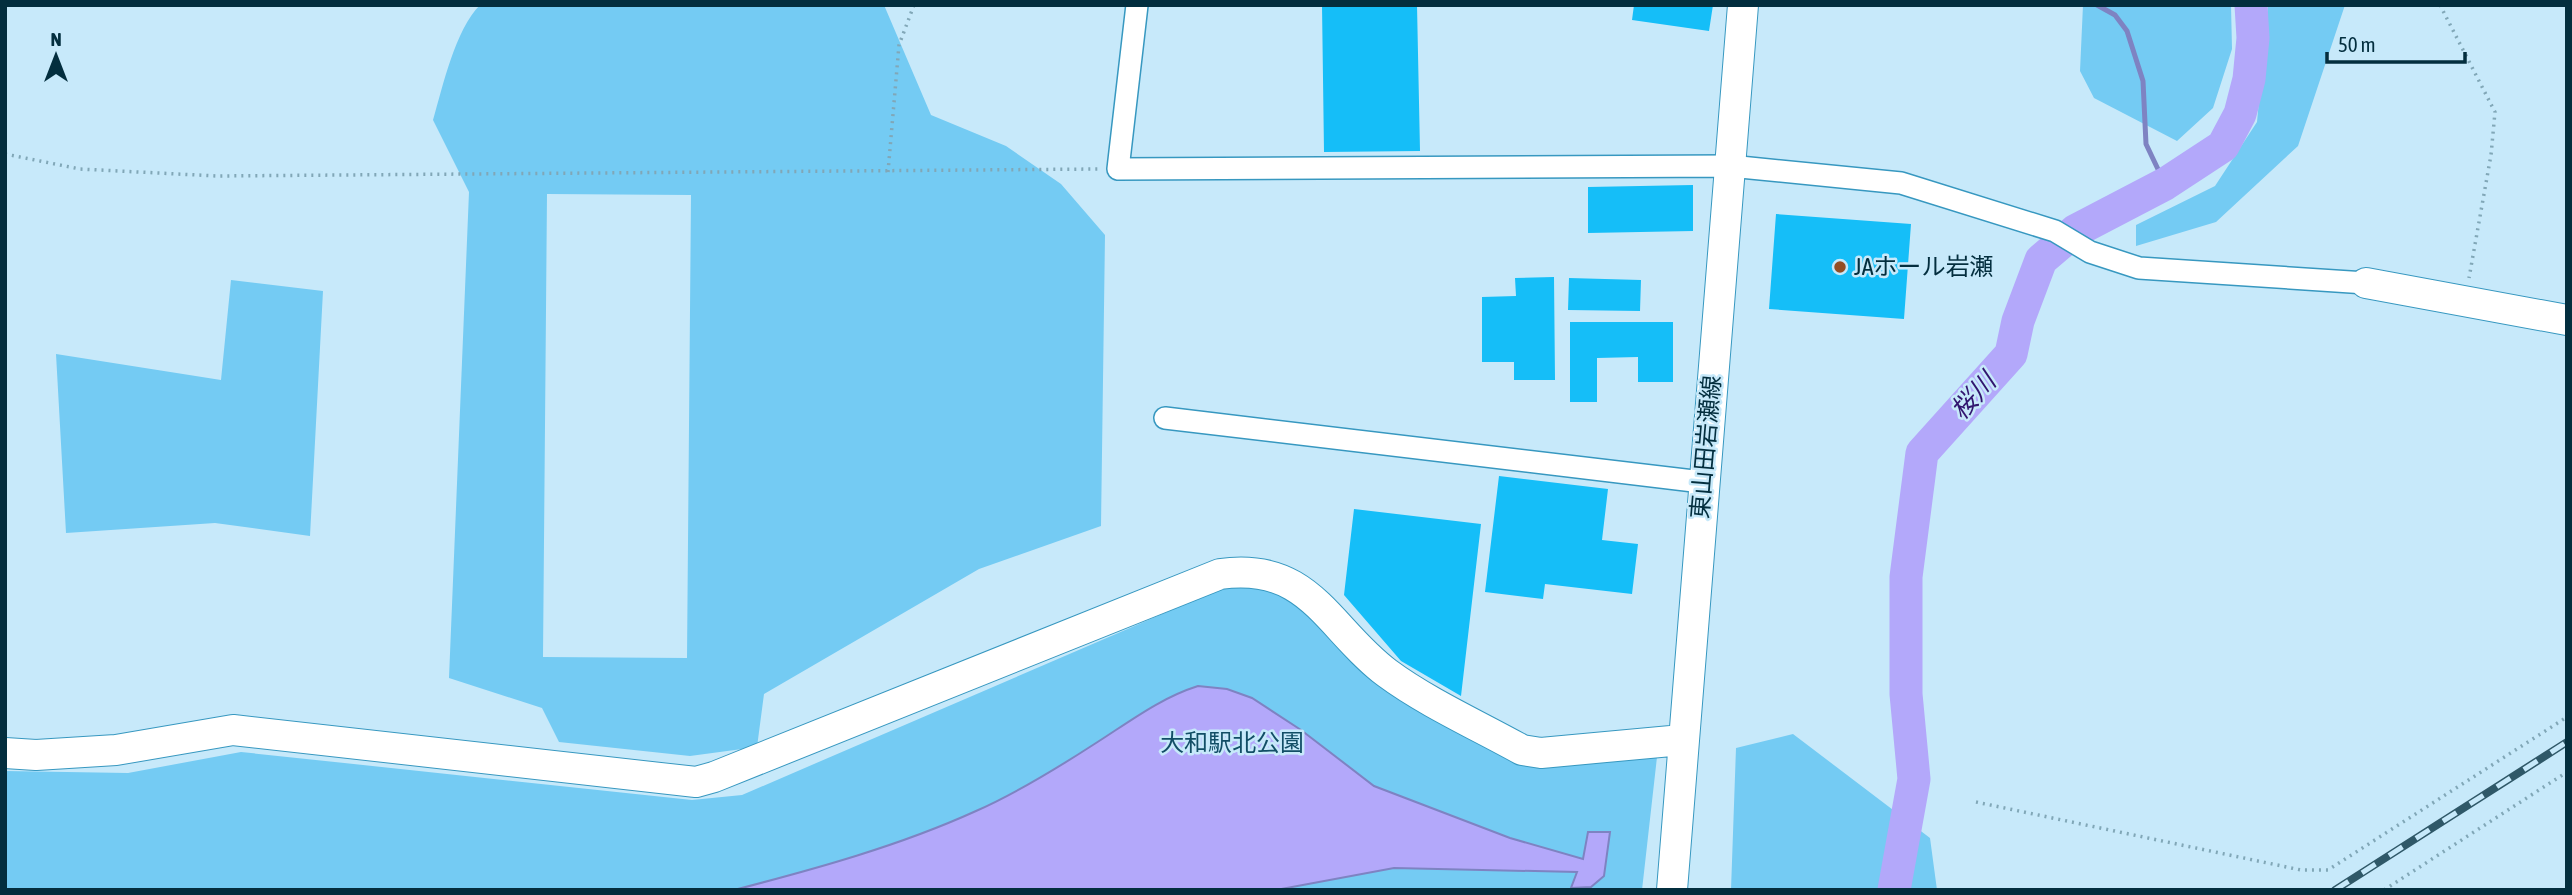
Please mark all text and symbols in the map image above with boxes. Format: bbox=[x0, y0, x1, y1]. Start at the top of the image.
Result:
north arrow bbox=[21, 21, 91, 91]
scale bar bbox=[2327, 21, 2465, 65]
text: N bbox=[50, 28, 62, 50]
text: 50 m bbox=[2338, 32, 2376, 56]
place label: JAホール岩瀬 bbox=[1854, 253, 1993, 280]
marker: JAホール岩瀬 bbox=[1832, 259, 1848, 275]
water label: 桜川 bbox=[1944, 364, 2004, 425]
street label: 東山田岩瀬線 bbox=[1686, 374, 1725, 520]
park label: 大和駅北公園 bbox=[1160, 729, 1304, 756]

